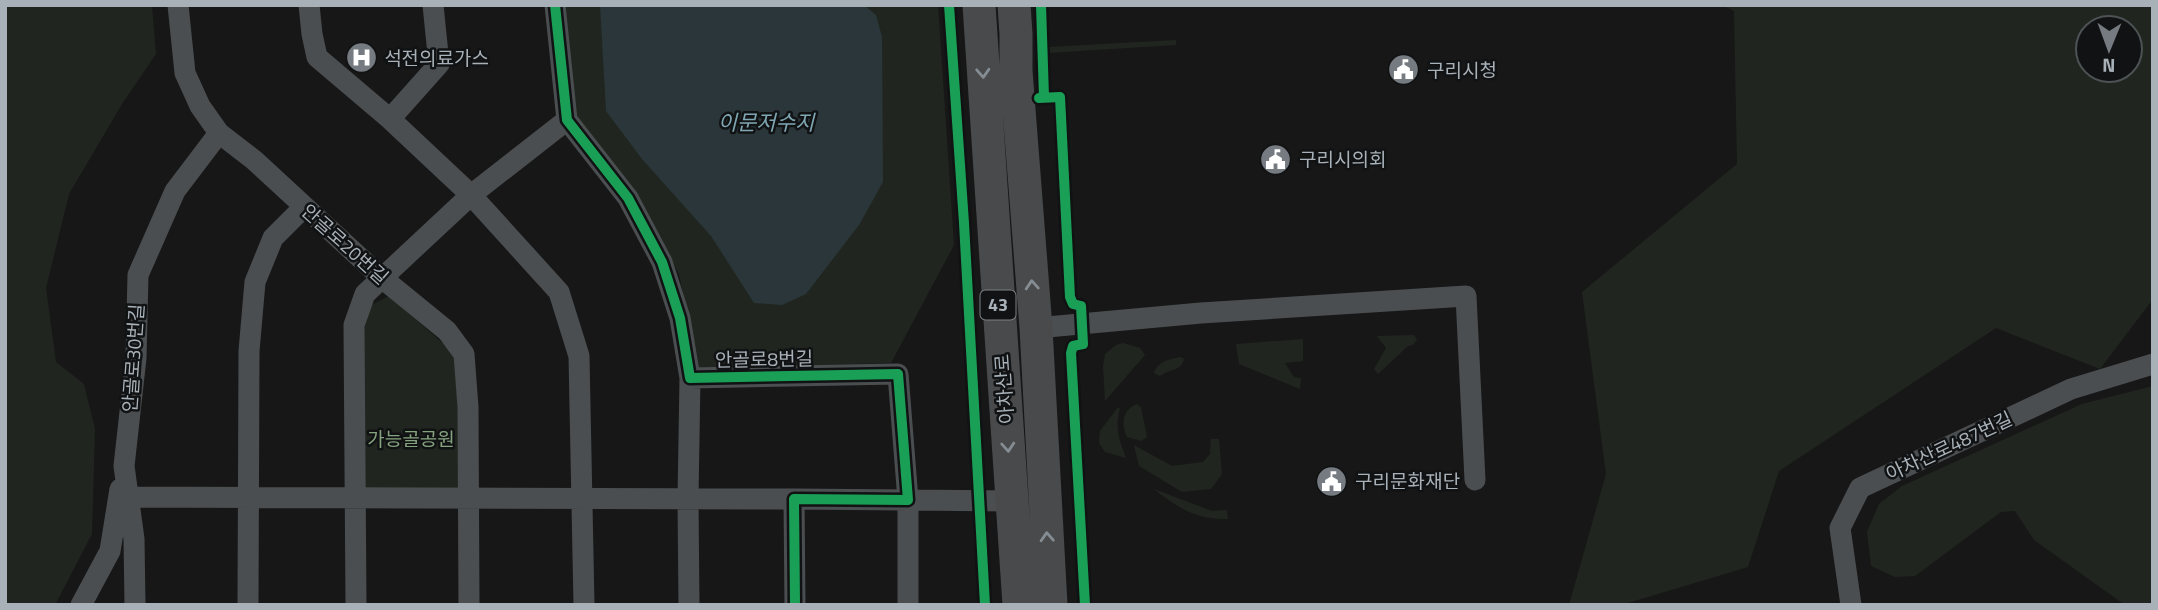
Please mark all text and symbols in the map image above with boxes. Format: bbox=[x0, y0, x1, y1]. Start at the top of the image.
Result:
north arrow bbox=[2074, 14, 2144, 84]
hospital icon: 석전의료가스 bbox=[344, 41, 378, 75]
place label: 석전의료가스 bbox=[384, 43, 489, 72]
text: N bbox=[2102, 52, 2116, 81]
public building icon: 구리시청 bbox=[1387, 53, 1421, 87]
place label: 구리시청 bbox=[1427, 55, 1497, 84]
one-way arrow bbox=[975, 68, 990, 79]
water label: 이문저수지 bbox=[718, 106, 816, 138]
public building icon: 구리시의회 bbox=[1259, 142, 1293, 176]
place label: 구리시의회 bbox=[1299, 144, 1386, 173]
street label: 안골로20번길 bbox=[295, 196, 395, 291]
one-way arrow bbox=[1025, 279, 1040, 290]
road number: 43 bbox=[981, 290, 1016, 320]
street label: 안골로30번길 bbox=[114, 303, 151, 413]
street label: 안골로8번길 bbox=[715, 343, 813, 374]
street label: 아차산로 bbox=[987, 353, 1020, 425]
street label: 아차산로487번길 bbox=[1881, 403, 2017, 488]
park label: 가능골공원 bbox=[367, 424, 455, 453]
one-way arrow bbox=[1000, 442, 1015, 453]
public building icon: 구리문화재단 bbox=[1315, 464, 1349, 498]
place label: 구리문화재단 bbox=[1355, 466, 1460, 495]
one-way arrow bbox=[1040, 531, 1055, 542]

